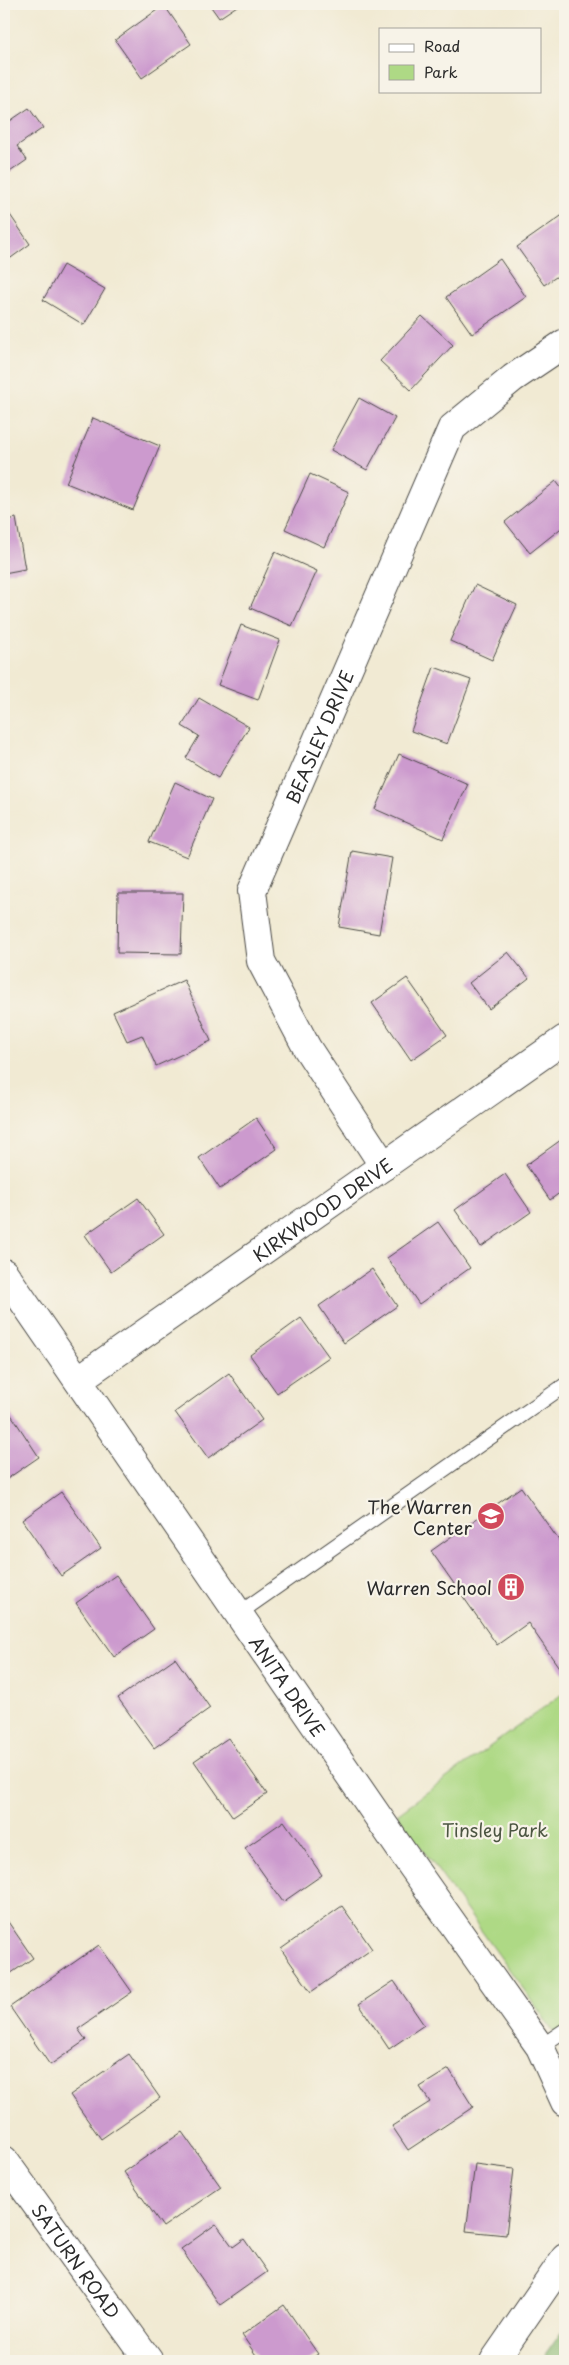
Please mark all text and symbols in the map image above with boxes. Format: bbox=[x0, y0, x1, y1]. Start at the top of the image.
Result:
legend bbox=[379, 28, 542, 92]
text: Road bbox=[424, 34, 460, 57]
text: Park bbox=[424, 60, 458, 83]
street label: BEASLEY DRIVE bbox=[278, 666, 359, 808]
street label: KIRKWOOD DRIVE bbox=[247, 1151, 398, 1268]
place label: The Warren Center bbox=[368, 1493, 473, 1541]
school or university icon: The Warren Center bbox=[476, 1501, 506, 1531]
building icon: Warren School bbox=[496, 1572, 526, 1602]
place label: Warren School bbox=[367, 1574, 492, 1601]
street label: ANITA DRIVE bbox=[244, 1630, 332, 1742]
park label: Tinsley Park bbox=[442, 1816, 548, 1843]
street label: SATURN ROAD bbox=[26, 2198, 127, 2324]

